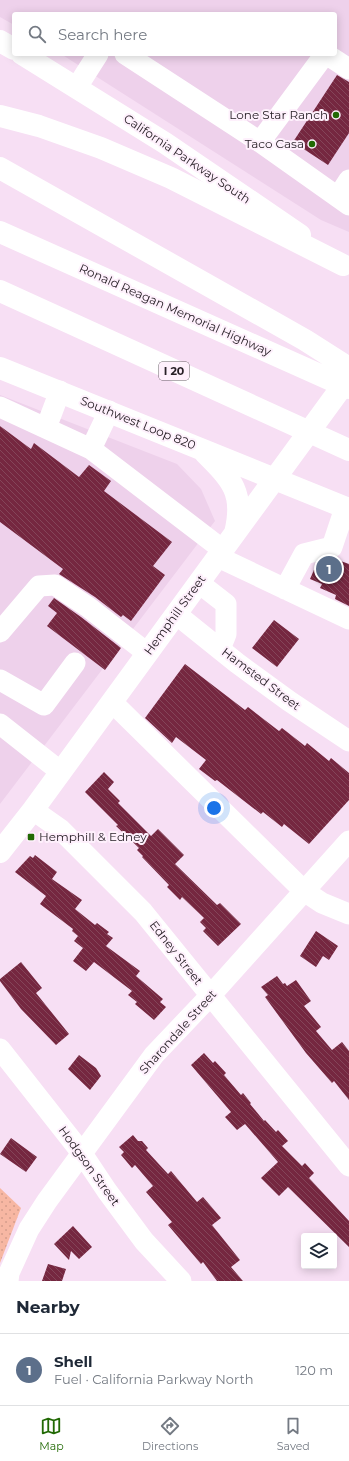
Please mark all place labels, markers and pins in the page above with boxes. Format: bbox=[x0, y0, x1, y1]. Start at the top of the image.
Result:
place label: Lone Star Ranch bbox=[229, 107, 328, 122]
marker: Lone Star Ranch bbox=[331, 110, 341, 120]
place label: Taco Casa bbox=[245, 136, 304, 151]
marker: Taco Casa bbox=[307, 139, 317, 149]
pin: 1 bbox=[316, 554, 342, 584]
place label: Hemphill & Edney bbox=[39, 829, 147, 844]
marker: Hemphill & Edney bbox=[26, 832, 36, 842]

